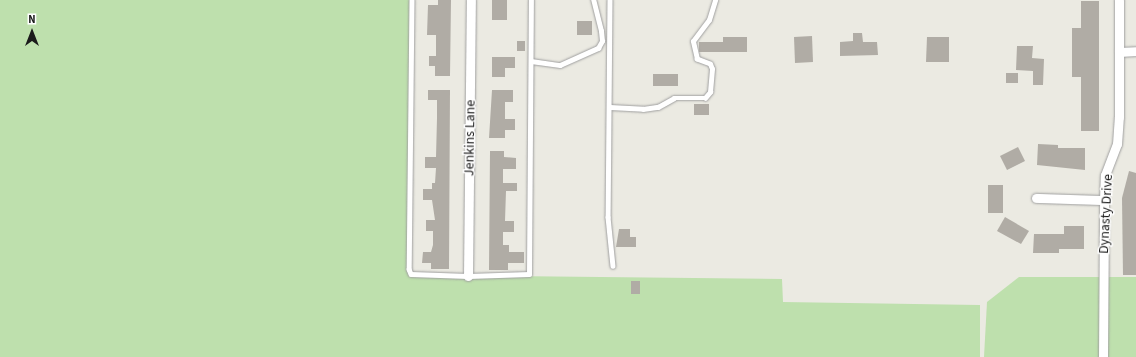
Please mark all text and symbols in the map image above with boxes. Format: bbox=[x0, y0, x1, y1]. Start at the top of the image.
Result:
north arrow bbox=[12, 12, 52, 52]
text: N bbox=[28, 12, 36, 27]
street label: Jenkins Lane bbox=[461, 100, 479, 176]
street label: Dynasty Drive bbox=[1096, 174, 1116, 254]

